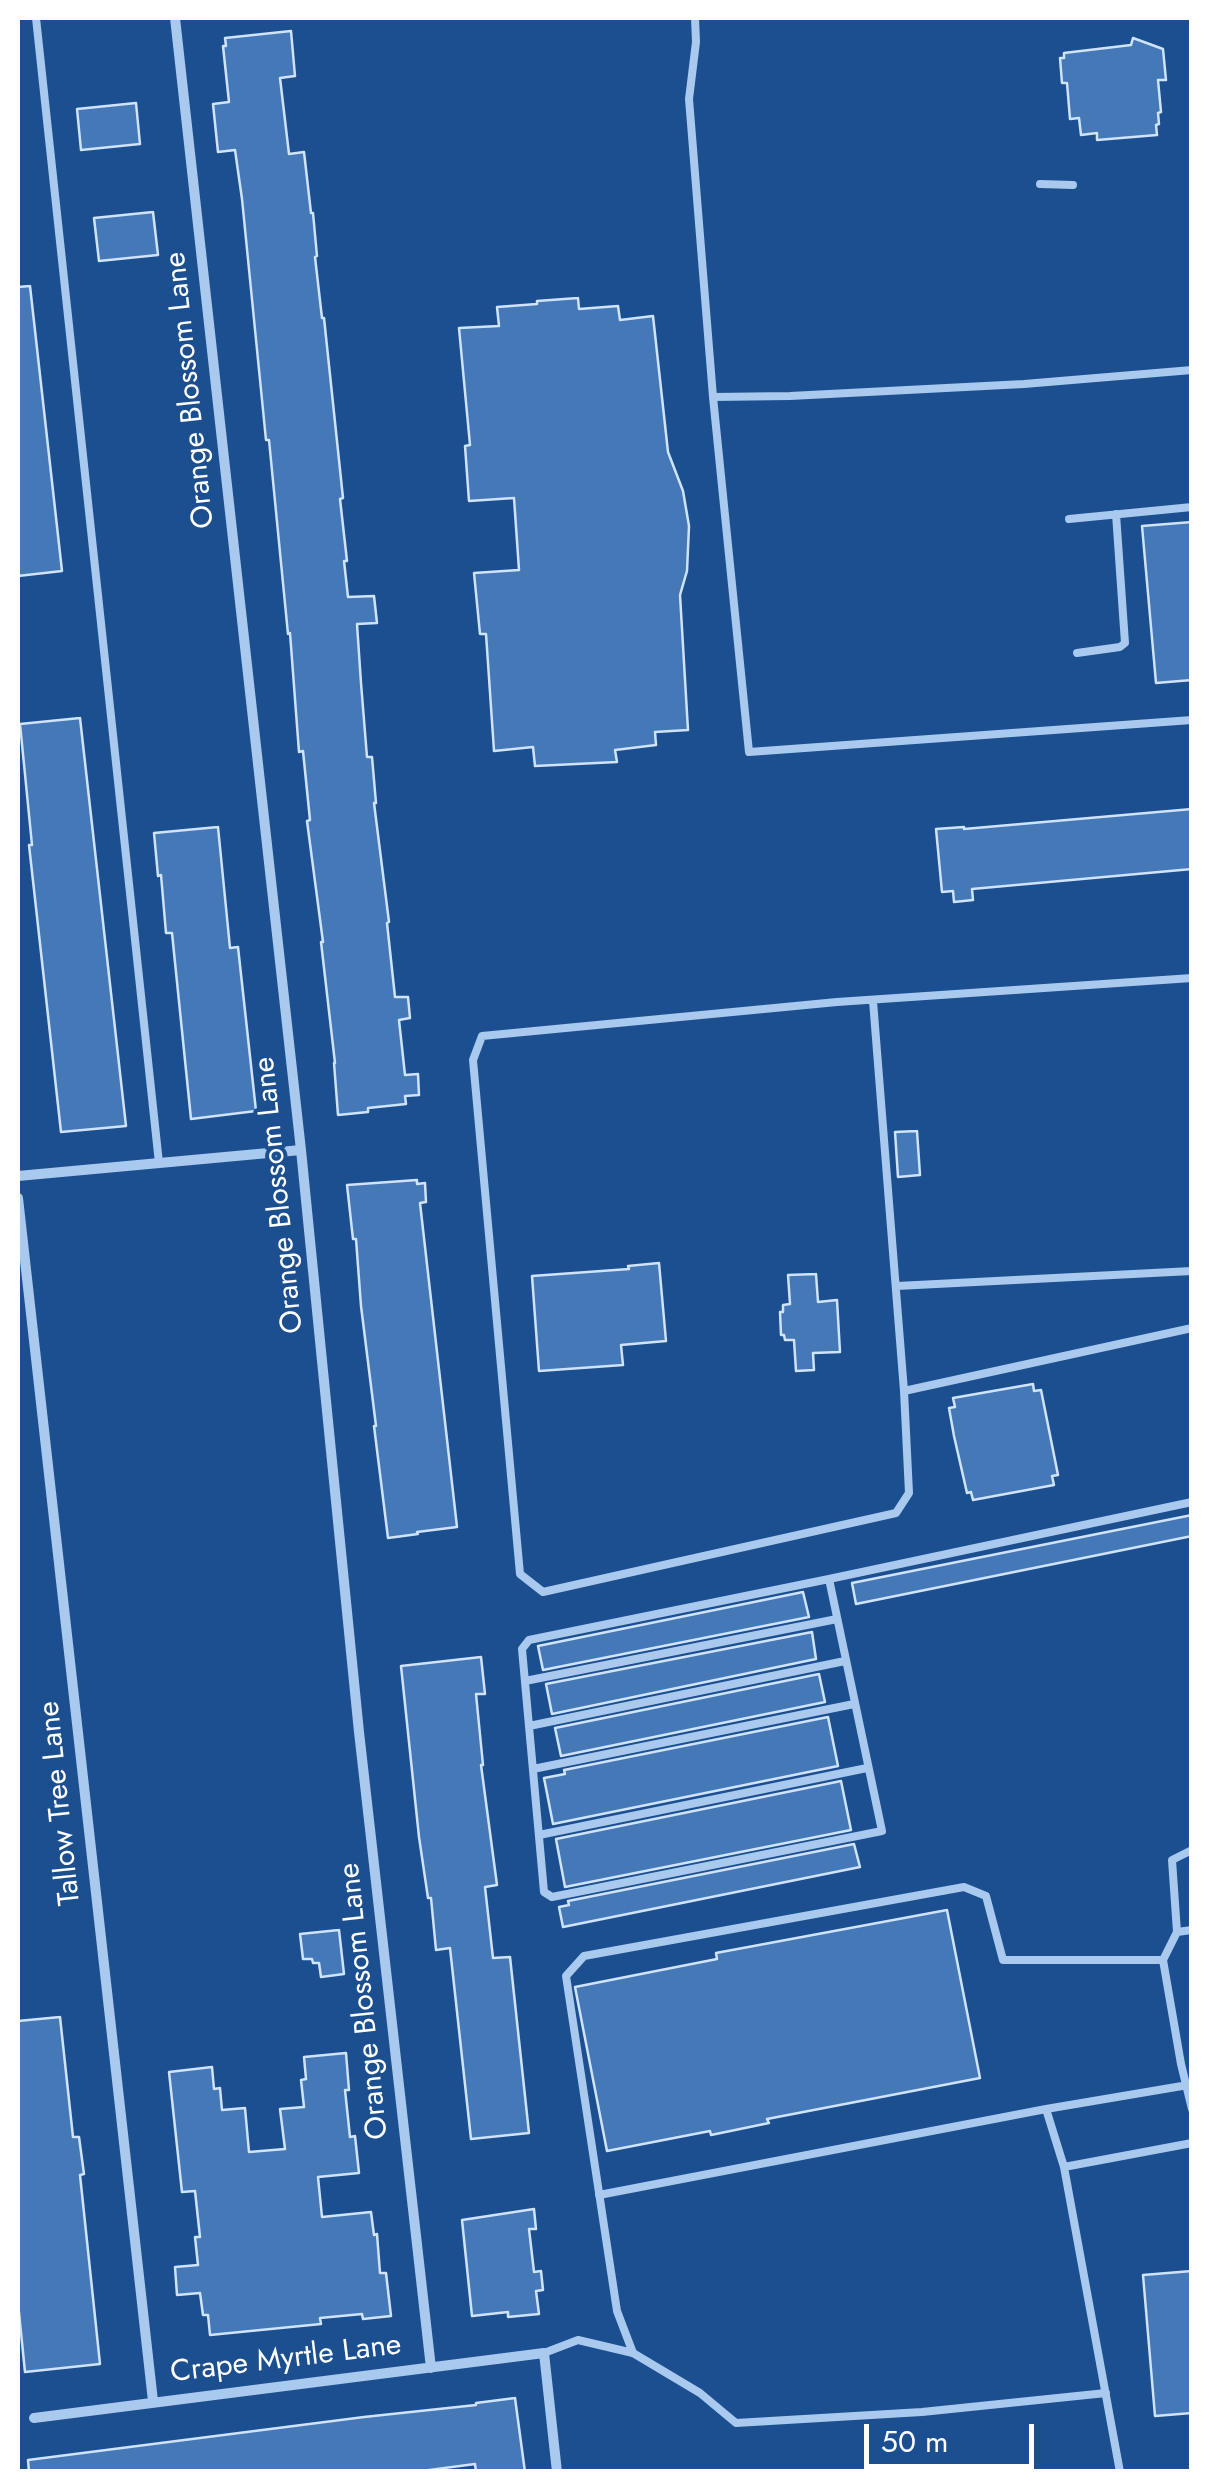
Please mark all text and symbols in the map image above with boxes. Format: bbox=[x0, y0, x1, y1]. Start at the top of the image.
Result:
street label: Orange Blossom Lane bbox=[159, 250, 223, 530]
street label: Orange Blossom Lane bbox=[248, 1055, 312, 1335]
street label: Tallow Tree Lane bbox=[32, 1699, 90, 1907]
street label: Orange Blossom Lane bbox=[333, 1861, 397, 2141]
street label: Crape Myrtle Lane bbox=[169, 2328, 403, 2392]
scale bar bbox=[869, 2404, 1039, 2466]
text: 50 m bbox=[881, 2420, 948, 2463]

